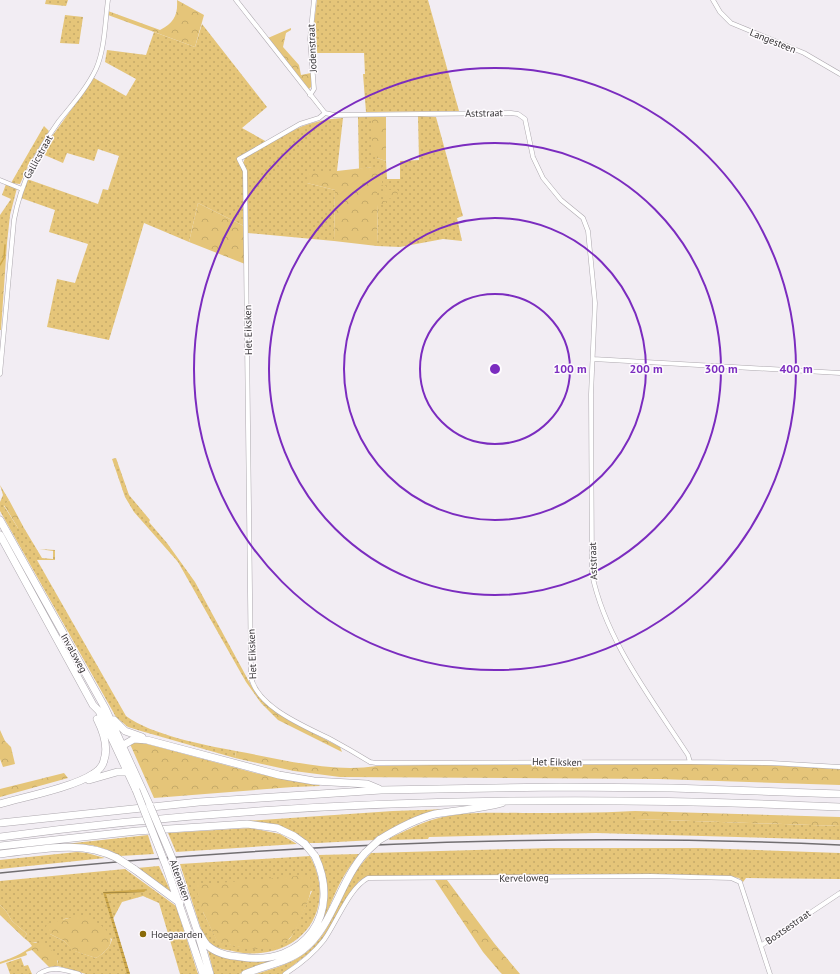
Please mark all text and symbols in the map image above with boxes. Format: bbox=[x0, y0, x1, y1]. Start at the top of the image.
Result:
street label: Jodenstraat bbox=[304, 23, 320, 74]
street label: Langesteen bbox=[748, 26, 798, 56]
street label: Aststraat bbox=[465, 106, 504, 120]
street label: Gallicstraat bbox=[21, 132, 56, 181]
street label: Het Eiksken bbox=[241, 305, 255, 355]
text: 100 m bbox=[553, 361, 587, 376]
text: 200 m bbox=[629, 361, 663, 376]
text: 300 m bbox=[704, 361, 738, 376]
text: 400 m bbox=[779, 361, 813, 376]
centre of rings bbox=[488, 362, 502, 376]
street label: Aststraat bbox=[586, 541, 600, 580]
street label: Het Eiksken bbox=[245, 629, 259, 679]
street label: Invalsweg bbox=[58, 631, 90, 675]
street label: Het Eiksken bbox=[532, 755, 582, 769]
street label: Altenaken bbox=[167, 858, 193, 902]
street label: Kerveloweg bbox=[499, 871, 549, 885]
street label: Bostsestraat bbox=[763, 906, 814, 947]
place label: Hoegaarden bbox=[151, 928, 203, 941]
marker: Hoegaarden bbox=[138, 929, 148, 939]

